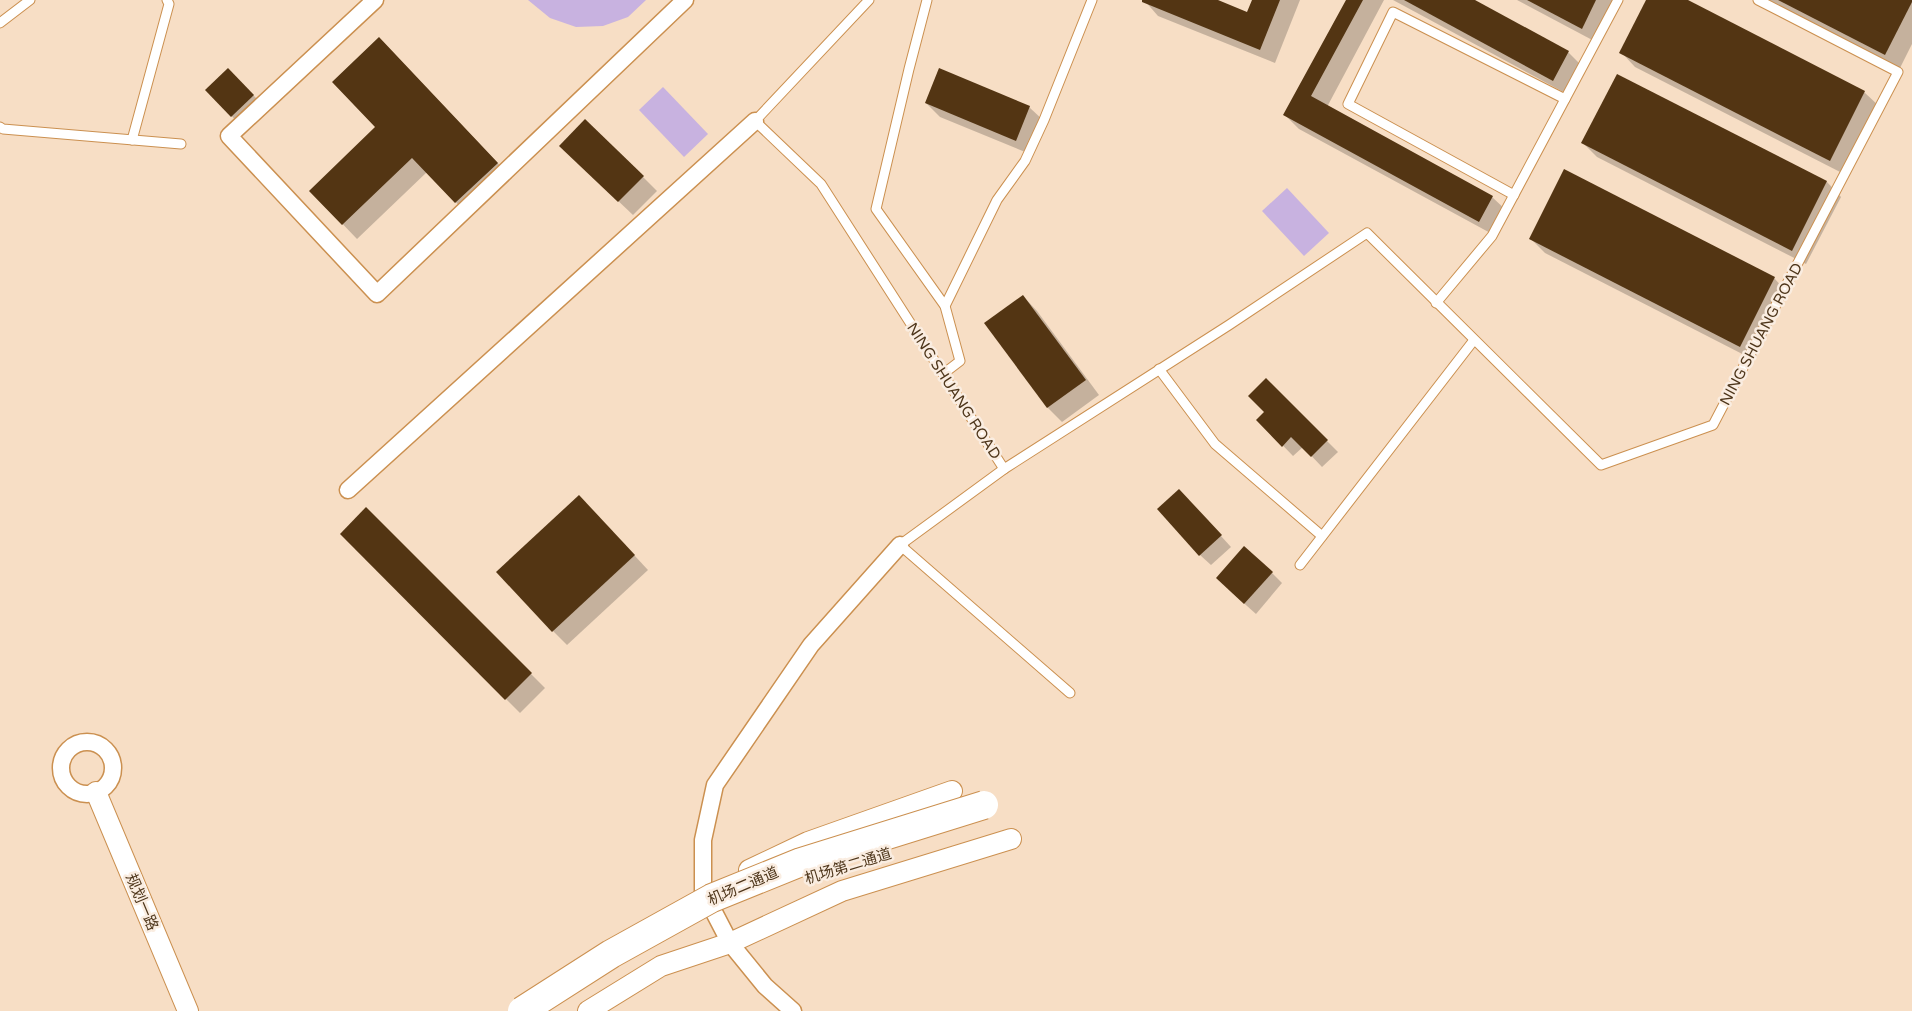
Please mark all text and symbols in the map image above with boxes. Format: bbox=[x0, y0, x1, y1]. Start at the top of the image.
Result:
street label: NING SHUANG ROAD bbox=[1716, 260, 1806, 408]
street label: NING SHUANG ROAD bbox=[903, 319, 1005, 463]
street label: 机场第二通道 bbox=[802, 844, 894, 888]
street label: 机场二通道 bbox=[705, 863, 781, 909]
street label: 规划一路 bbox=[122, 871, 162, 933]

